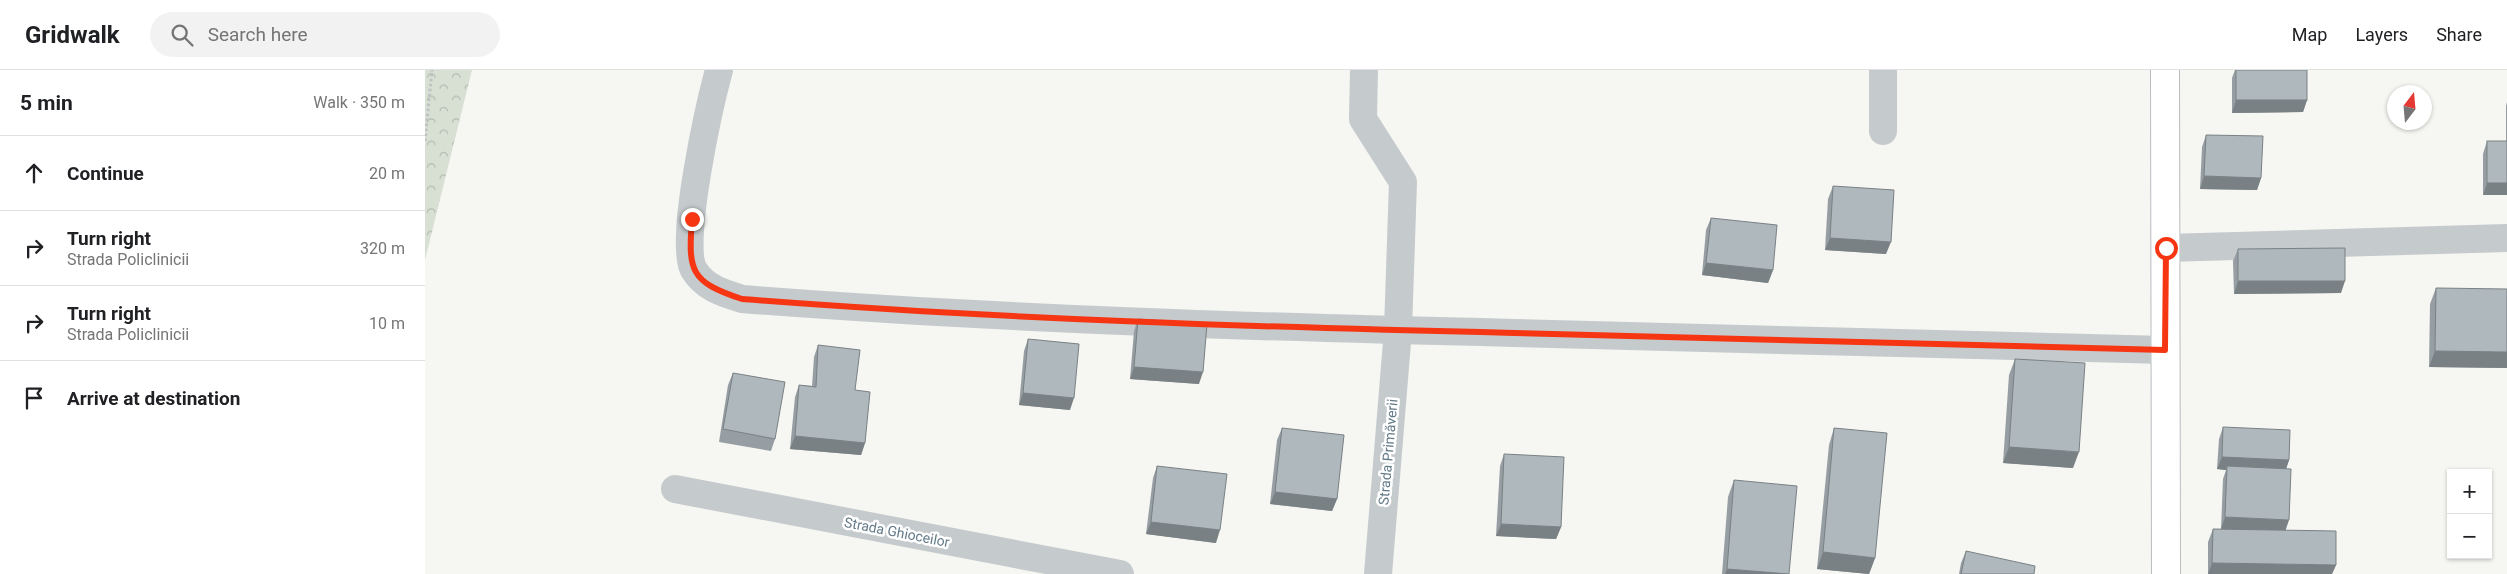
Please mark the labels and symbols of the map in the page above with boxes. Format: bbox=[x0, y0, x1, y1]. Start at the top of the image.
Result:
north arrow bbox=[2387, 85, 2432, 130]
route end bbox=[681, 208, 704, 231]
route start bbox=[2155, 237, 2178, 260]
street label: Strada Primăverii bbox=[1375, 398, 1401, 506]
street label: Strada Ghioceilor bbox=[843, 514, 951, 550]

